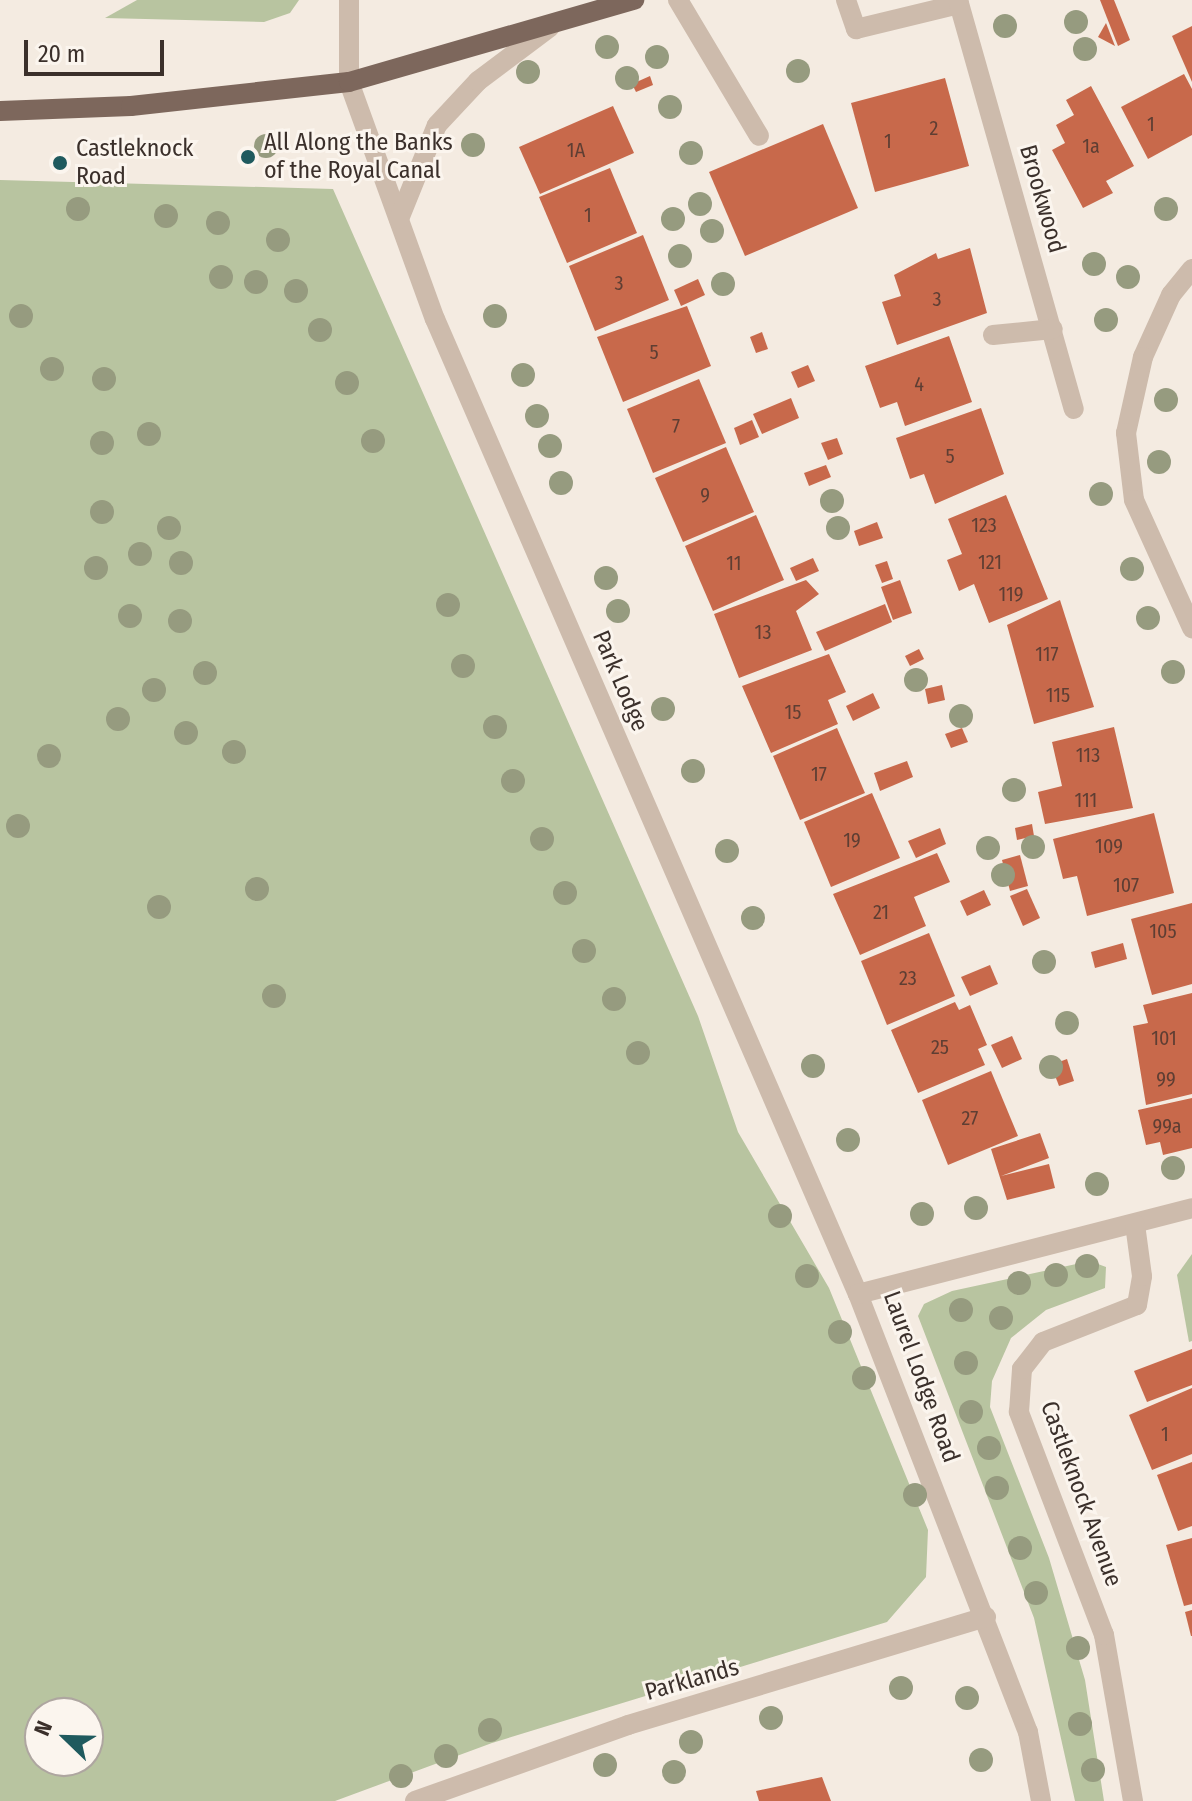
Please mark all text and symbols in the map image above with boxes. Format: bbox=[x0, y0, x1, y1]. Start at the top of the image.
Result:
scale bar bbox=[28, 24, 168, 74]
text: 20 m bbox=[38, 40, 85, 68]
house number: 1 bbox=[1147, 112, 1155, 136]
house number: 2 bbox=[930, 116, 938, 140]
place label: All Along the Banks of the Royal Canal bbox=[264, 129, 453, 185]
house number: 1 bbox=[884, 129, 892, 153]
house number: 1a bbox=[1082, 134, 1100, 158]
place label: Castleknock Road bbox=[76, 135, 193, 191]
house number: 1A bbox=[567, 138, 585, 162]
street label: Brookwood bbox=[1013, 142, 1071, 256]
marker: All Along the Banks of the Royal Canal bbox=[239, 148, 257, 166]
marker: Castleknock Road bbox=[51, 154, 69, 172]
house number: 1 bbox=[584, 203, 592, 227]
house number: 3 bbox=[614, 271, 624, 295]
house number: 3 bbox=[932, 287, 942, 311]
house number: 5 bbox=[649, 340, 659, 364]
house number: 4 bbox=[914, 372, 924, 396]
house number: 7 bbox=[672, 414, 680, 438]
house number: 5 bbox=[945, 444, 955, 468]
house number: 9 bbox=[700, 483, 710, 507]
house number: 123 bbox=[971, 513, 997, 537]
house number: 121 bbox=[978, 550, 1002, 574]
house number: 11 bbox=[726, 551, 742, 575]
house number: 119 bbox=[998, 582, 1024, 606]
house number: 13 bbox=[755, 620, 771, 644]
street label: Park Lodge bbox=[586, 626, 654, 736]
house number: 117 bbox=[1035, 642, 1059, 666]
house number: 115 bbox=[1046, 683, 1070, 707]
house number: 15 bbox=[785, 700, 801, 724]
house number: 113 bbox=[1076, 743, 1100, 767]
house number: 17 bbox=[811, 762, 827, 786]
house number: 111 bbox=[1075, 788, 1097, 812]
house number: 19 bbox=[843, 828, 861, 852]
house number: 109 bbox=[1095, 834, 1123, 858]
house number: 107 bbox=[1113, 873, 1139, 897]
house number: 21 bbox=[873, 900, 889, 924]
house number: 105 bbox=[1149, 919, 1177, 943]
house number: 23 bbox=[899, 966, 917, 990]
house number: 101 bbox=[1151, 1026, 1177, 1050]
house number: 25 bbox=[931, 1035, 949, 1059]
house number: 99 bbox=[1156, 1067, 1176, 1091]
house number: 27 bbox=[962, 1106, 978, 1130]
house number: 99a bbox=[1152, 1114, 1182, 1138]
street label: Laurel Lodge Road bbox=[877, 1287, 965, 1467]
street label: Castleknock Avenue bbox=[1034, 1397, 1128, 1591]
house number: 1 bbox=[1161, 1422, 1169, 1446]
street label: Parklands bbox=[642, 1653, 742, 1707]
north arrow bbox=[24, 1697, 104, 1777]
text: N bbox=[28, 1717, 58, 1740]

